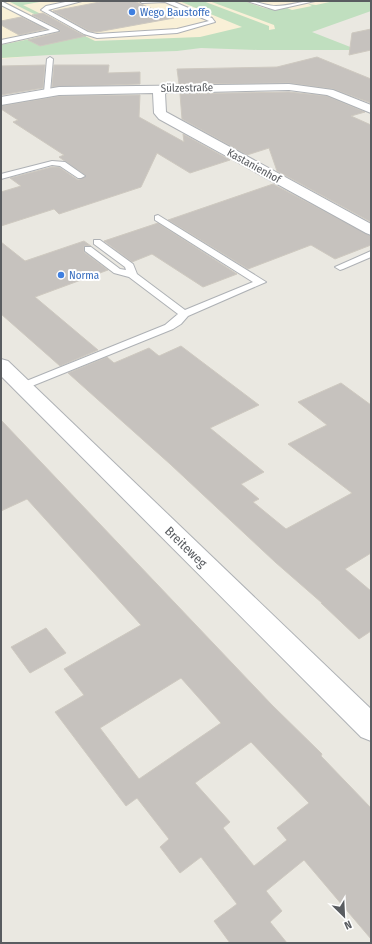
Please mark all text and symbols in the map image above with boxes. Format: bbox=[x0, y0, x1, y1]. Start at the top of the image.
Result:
place label: Wego Baustoffe bbox=[140, 6, 210, 19]
marker: Wego Baustoffe bbox=[127, 7, 137, 17]
street label: Sülzestraße bbox=[161, 81, 213, 95]
street label: Kastanienhof bbox=[225, 146, 284, 186]
place label: Norma bbox=[69, 269, 99, 282]
marker: Norma bbox=[56, 270, 66, 280]
street label: Breiteweg bbox=[162, 523, 211, 571]
north arrow bbox=[324, 896, 364, 936]
text: N bbox=[342, 917, 354, 932]

